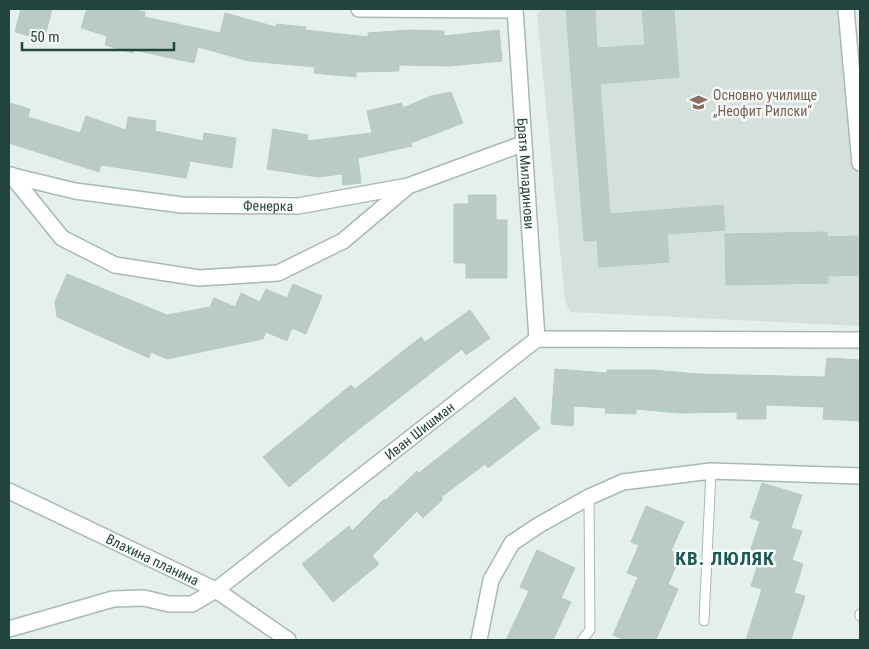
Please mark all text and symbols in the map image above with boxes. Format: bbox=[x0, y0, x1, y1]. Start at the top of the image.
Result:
scale bar bbox=[22, 20, 175, 52]
text: 50 m bbox=[30, 28, 60, 46]
place label: Основно училище „Неофит Рилски“ bbox=[713, 87, 818, 119]
school or university icon: Основно училище „Неофит Рилски“ bbox=[689, 93, 709, 113]
street label: Братя Миладинови bbox=[514, 117, 538, 230]
street label: Фенерка bbox=[243, 198, 293, 214]
street label: Иван Шишман bbox=[381, 399, 458, 463]
street label: Влахина планина bbox=[103, 531, 201, 589]
district label: КВ. ЛЮЛЯК bbox=[675, 547, 775, 570]

